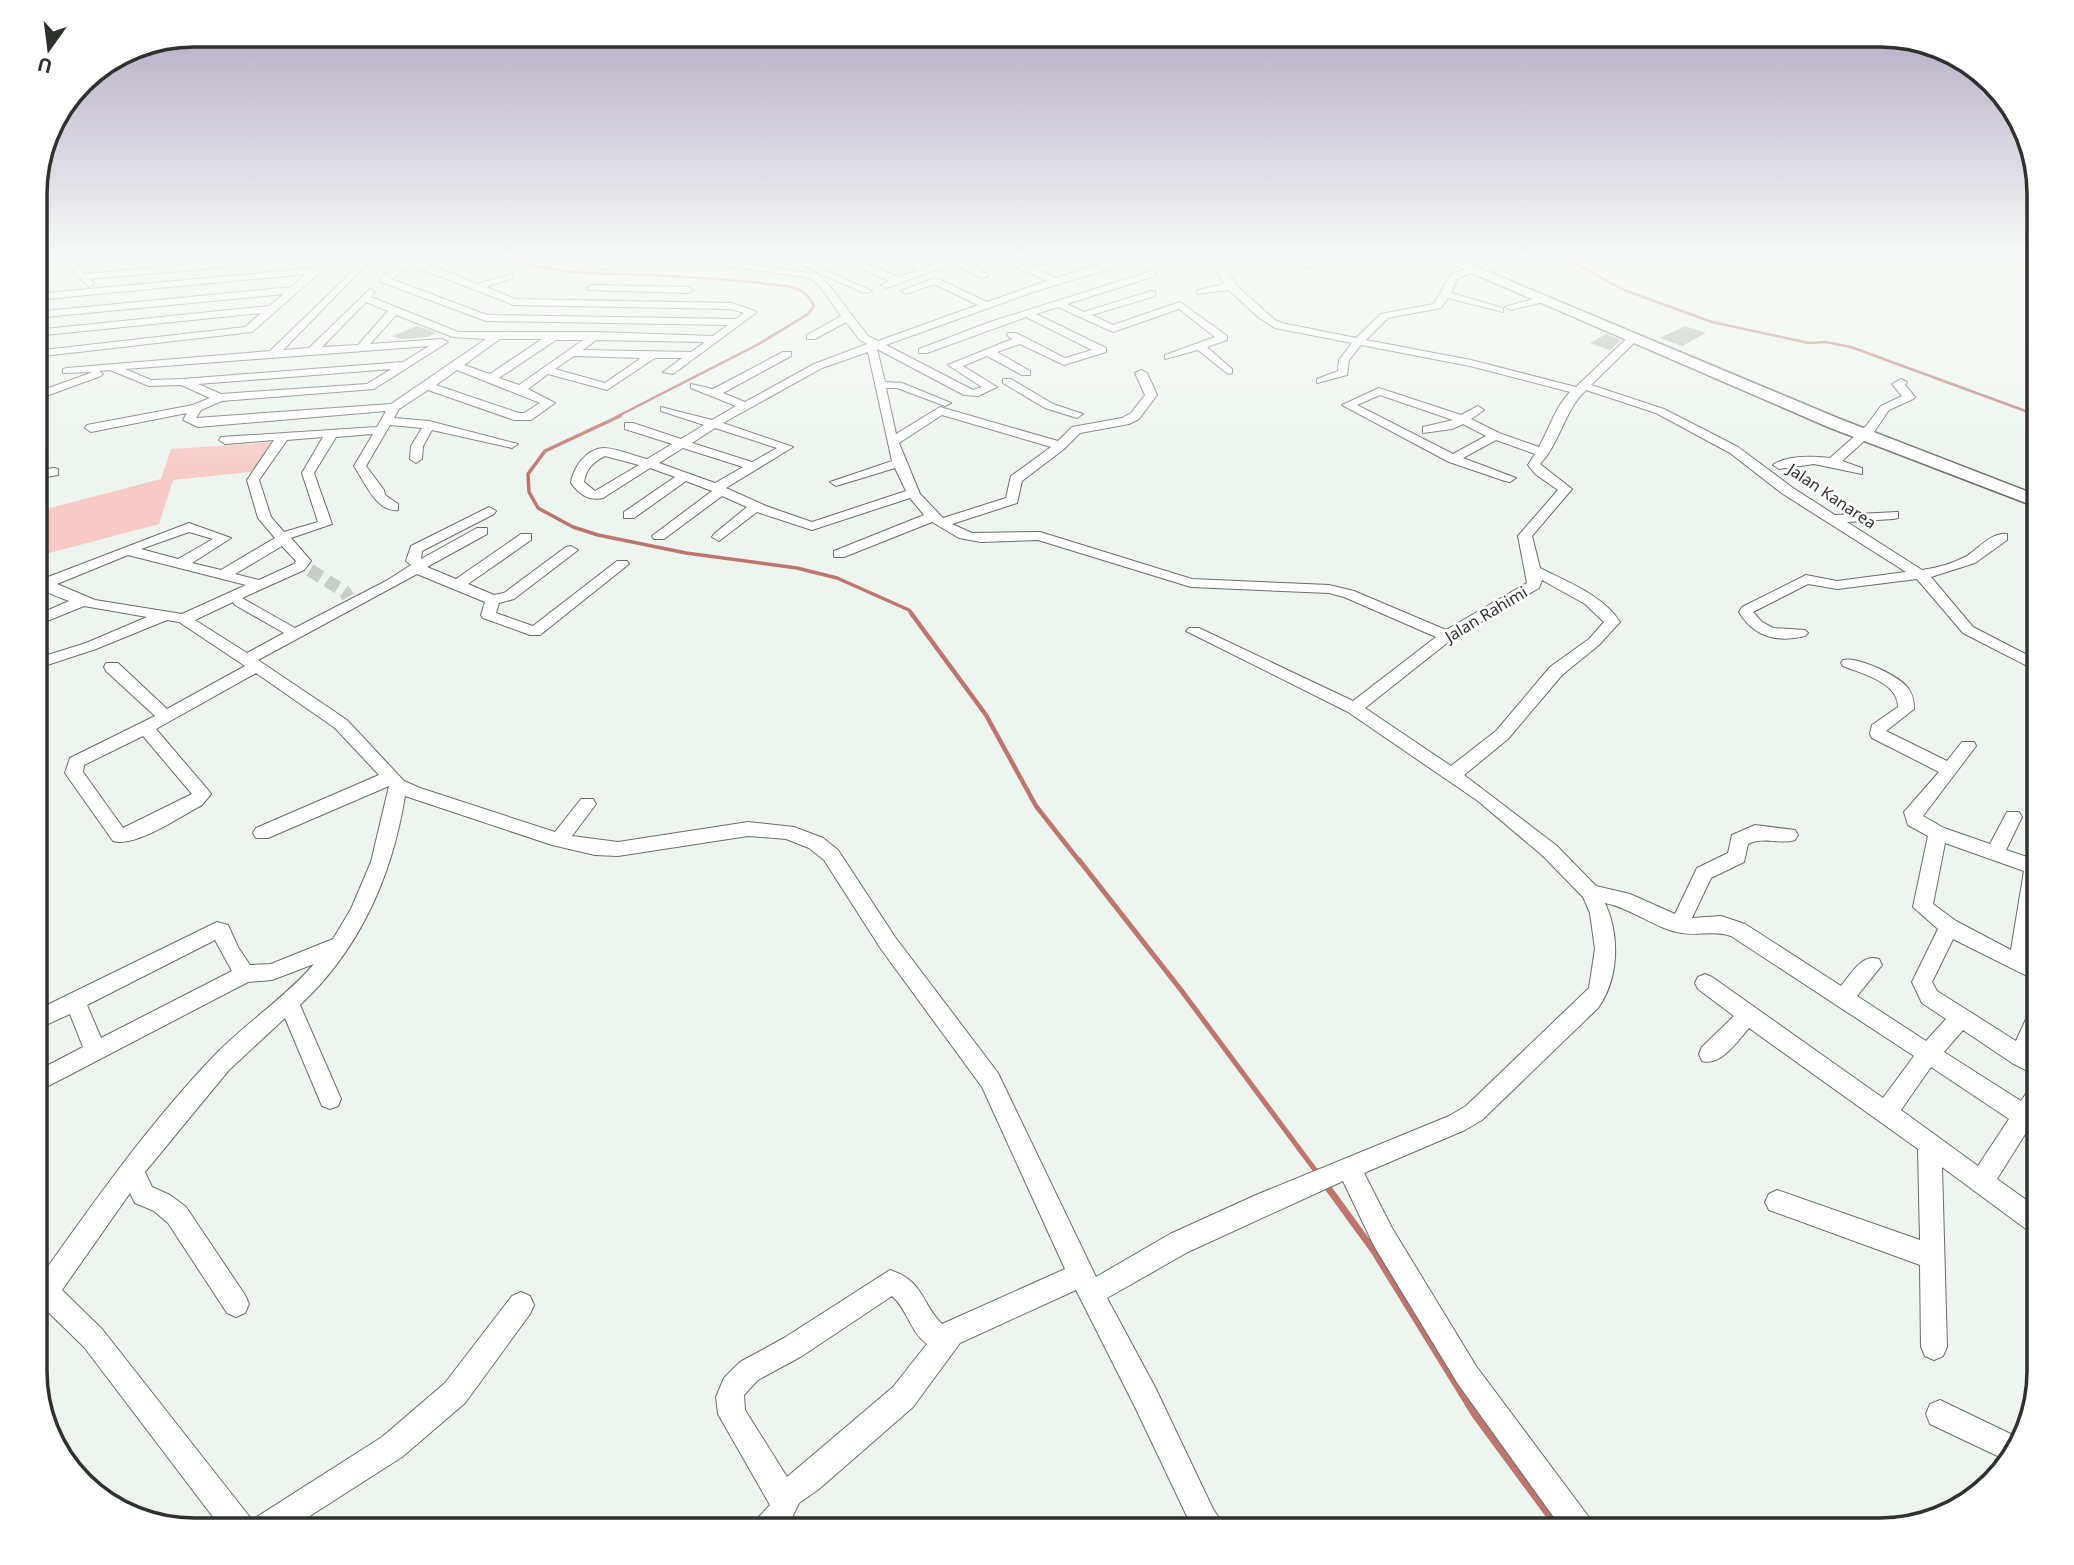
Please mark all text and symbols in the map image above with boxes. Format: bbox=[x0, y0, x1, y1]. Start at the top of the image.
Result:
north arrow bbox=[14, 14, 84, 84]
text: U bbox=[35, 51, 55, 80]
street label: Jalan Kanarea bbox=[1782, 457, 1881, 534]
street label: Jalan Rahimi bbox=[1439, 581, 1531, 648]

